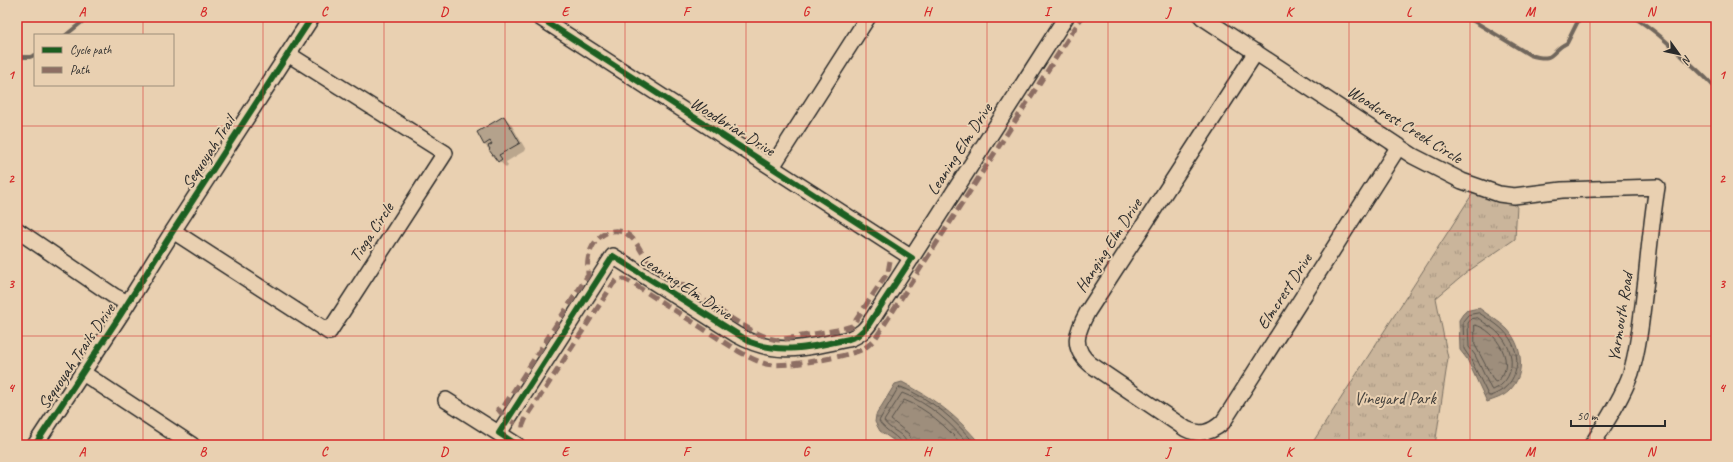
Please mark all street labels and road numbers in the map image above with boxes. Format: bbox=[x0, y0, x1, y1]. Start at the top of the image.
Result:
street label: Woodcrest Creek Circle bbox=[1343, 81, 1467, 169]
street label: Woodbriar Drive bbox=[687, 92, 780, 161]
street label: Leaning Elm Drive bbox=[922, 98, 998, 199]
street label: Sequoyah Trail bbox=[177, 109, 241, 193]
street label: Hanging Elm Drive bbox=[1070, 193, 1147, 296]
street label: Tioga Circle bbox=[345, 198, 399, 266]
street label: Elmcrest Drive bbox=[1252, 248, 1318, 333]
street label: Leaning Elm Drive bbox=[636, 249, 737, 325]
street label: Yarmouth Road bbox=[1603, 268, 1638, 363]
street label: Sequoyah Trails Drive bbox=[33, 298, 120, 413]

